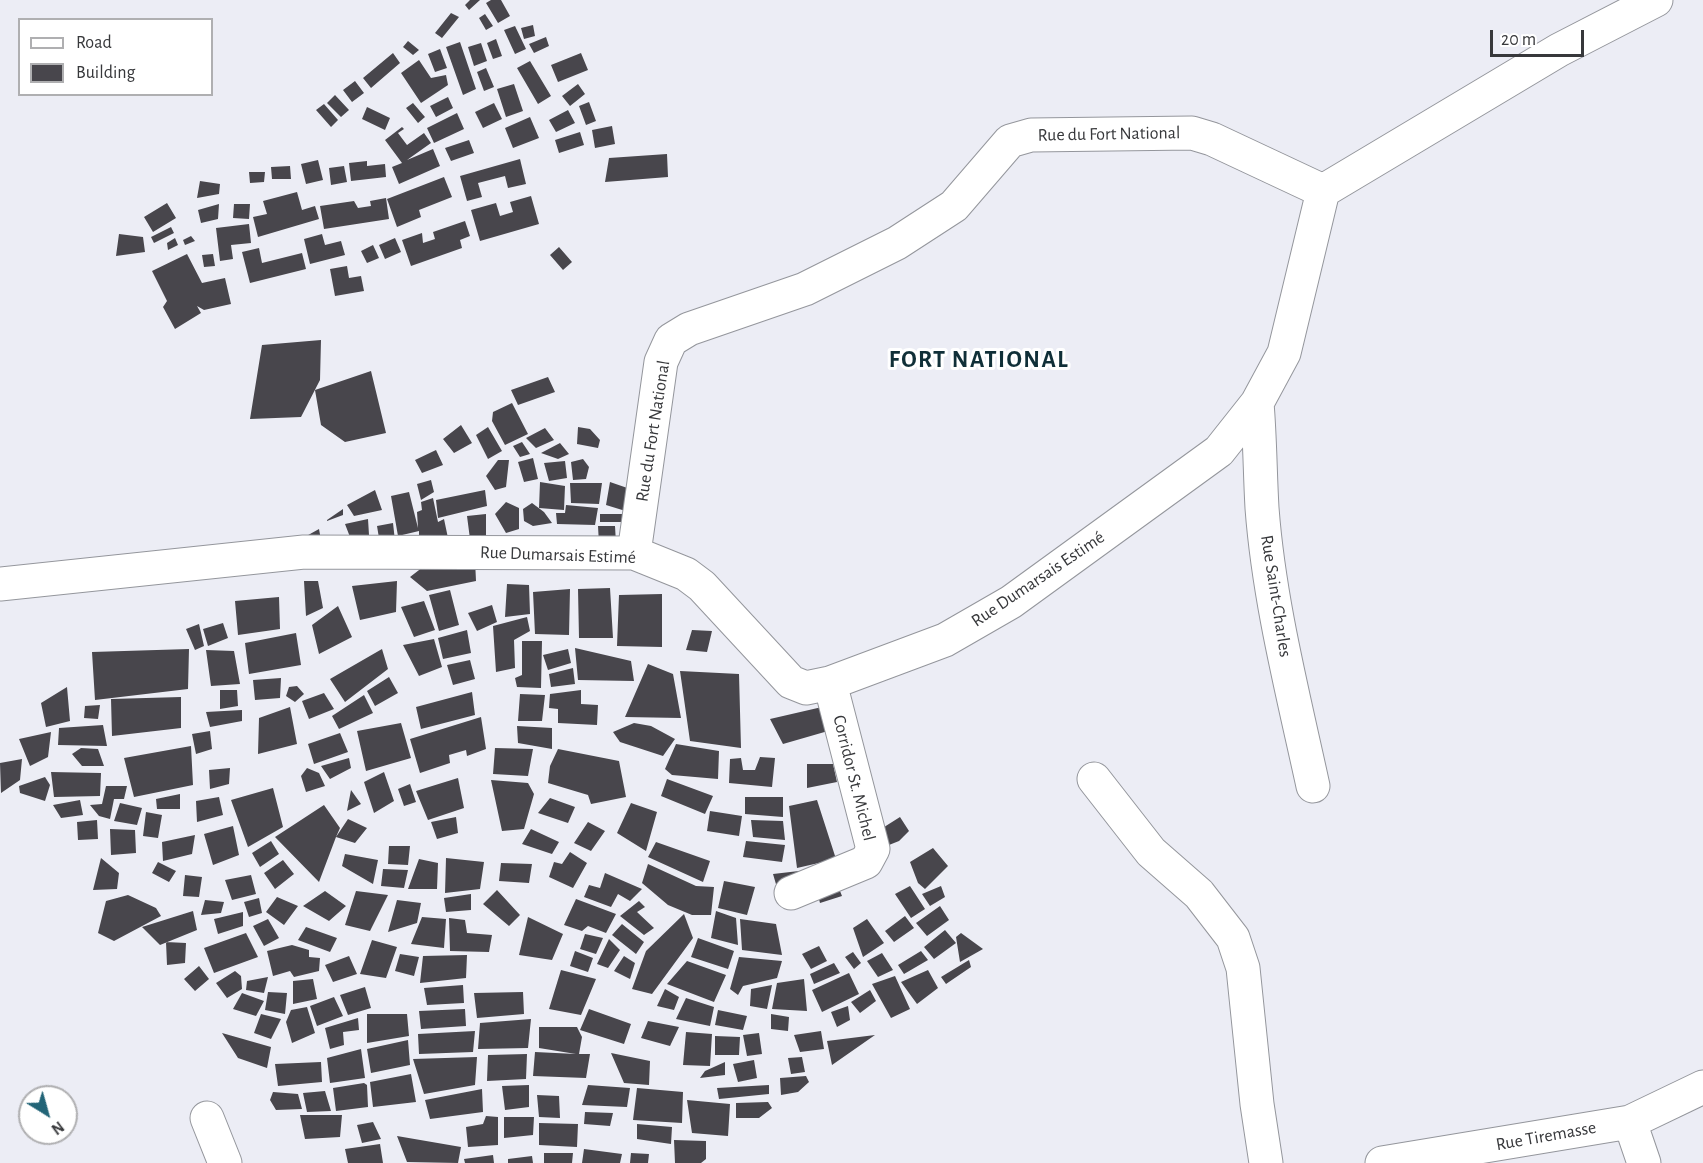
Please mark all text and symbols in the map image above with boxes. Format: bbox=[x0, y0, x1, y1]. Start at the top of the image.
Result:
legend bbox=[18, 18, 213, 96]
scale bar bbox=[1493, 18, 1588, 56]
text: 20 m bbox=[1501, 31, 1536, 49]
text: Road bbox=[76, 34, 112, 52]
text: Building bbox=[76, 64, 135, 82]
street label: Rue du Fort National bbox=[1037, 122, 1181, 146]
district label: FORT NATIONAL bbox=[889, 346, 1069, 374]
street label: Rue du Fort National bbox=[631, 359, 675, 503]
street label: Rue Dumarsais Estimé bbox=[967, 526, 1109, 632]
street label: Rue Saint-Charles bbox=[1256, 533, 1296, 659]
street label: Rue Dumarsais Estimé bbox=[480, 541, 636, 569]
street label: Corridor St. Michel bbox=[828, 713, 880, 843]
north arrow bbox=[18, 1085, 78, 1145]
street label: Rue Tiremasse bbox=[1494, 1117, 1598, 1155]
text: N bbox=[48, 1118, 67, 1138]

